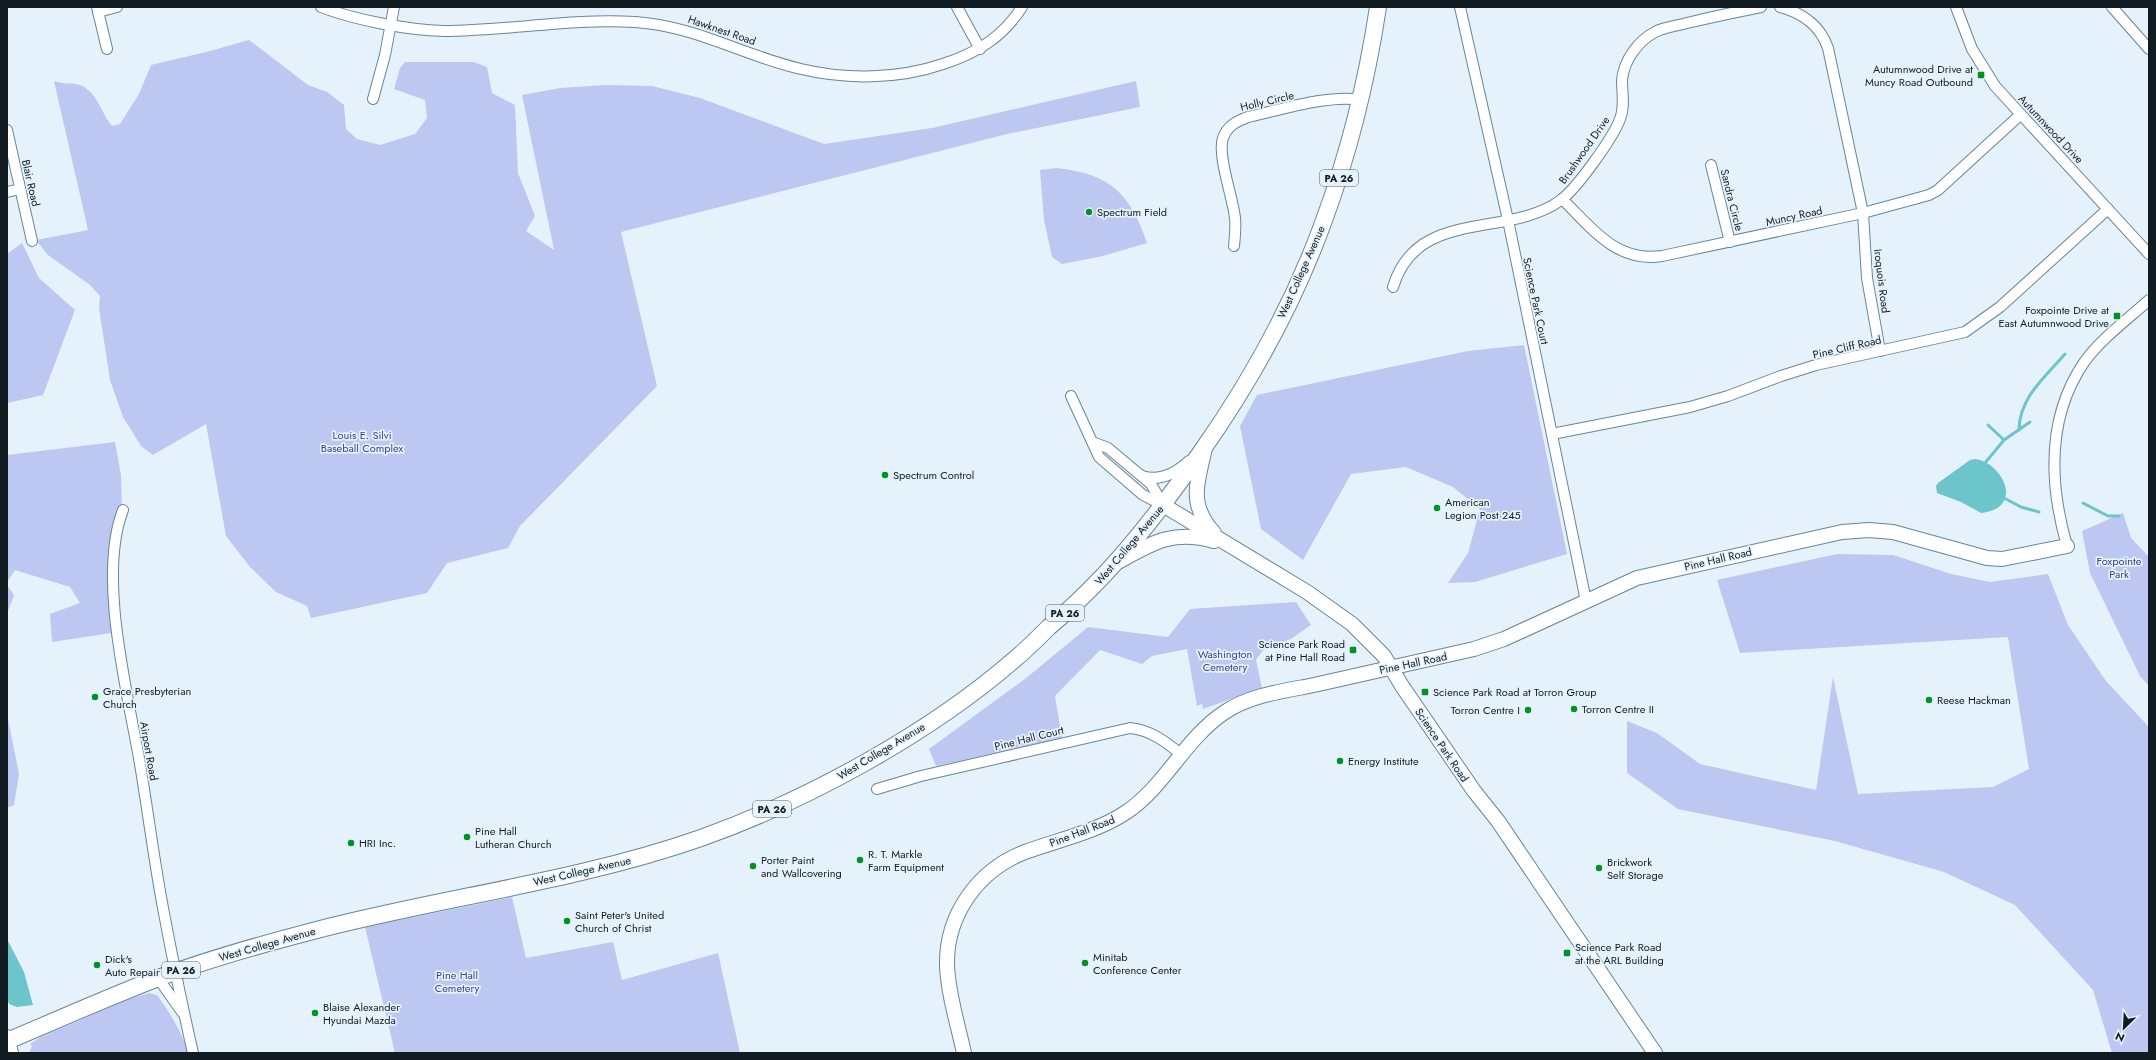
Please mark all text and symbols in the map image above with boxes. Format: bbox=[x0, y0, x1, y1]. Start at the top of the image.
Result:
street label: Hawknest Road bbox=[686, 11, 758, 49]
place label: Autumnwood Drive at Muncy Road Outbound bbox=[1865, 61, 1973, 90]
marker: Autumnwood Drive at Muncy Road Outbound bbox=[1976, 70, 1986, 80]
street label: Holly Circle bbox=[1239, 87, 1296, 115]
street label: Autumnwood Drive bbox=[2015, 91, 2087, 167]
street label: Brushwood Drive bbox=[1555, 113, 1613, 187]
street label: Blair Road bbox=[18, 158, 44, 208]
street label: Sandra Circle bbox=[1717, 167, 1747, 233]
road number: PA 26 bbox=[1320, 170, 1358, 186]
street label: Muncy Road bbox=[1764, 202, 1824, 230]
place label: Spectrum Field bbox=[1097, 204, 1167, 220]
marker: Spectrum Field bbox=[1084, 207, 1094, 217]
street label: West College Avenue bbox=[1273, 223, 1329, 321]
street label: Iroquois Road bbox=[1870, 248, 1894, 314]
street label: Science Park Court bbox=[1519, 256, 1553, 346]
place label: Foxpointe Drive at East Autumnwood Drive bbox=[1998, 302, 2109, 331]
marker: Foxpointe Drive at East Autumnwood Drive bbox=[2112, 311, 2122, 321]
street label: Pine Cliff Road bbox=[1811, 331, 1883, 363]
park label: Louis E. Silvi Baseball Complex bbox=[321, 427, 404, 456]
place label: Spectrum Control bbox=[893, 467, 974, 483]
marker: Spectrum Control bbox=[880, 470, 890, 480]
place label: American Legion Post 245 bbox=[1445, 494, 1521, 523]
street label: West College Avenue bbox=[1091, 501, 1167, 588]
marker: American Legion Post 245 bbox=[1432, 503, 1442, 513]
street label: Pine Hall Road bbox=[1683, 543, 1753, 575]
park label: Foxpointe Park bbox=[2097, 553, 2142, 582]
road number: PA 26 bbox=[1046, 605, 1084, 621]
place label: Science Park Road at Pine Hall Road bbox=[1259, 636, 1345, 665]
marker: Science Park Road at Pine Hall Road bbox=[1348, 645, 1358, 655]
park label: Washington Cemetery bbox=[1198, 646, 1252, 675]
street label: Pine Hall Road bbox=[1378, 648, 1448, 678]
place label: Grace Presbyterian Church bbox=[103, 683, 191, 712]
place label: Science Park Road at Torron Group bbox=[1433, 684, 1597, 700]
marker: Science Park Road at Torron Group bbox=[1420, 687, 1430, 697]
marker: Grace Presbyterian Church bbox=[90, 692, 100, 702]
place label: Reese Hackman bbox=[1937, 692, 2011, 708]
marker: Reese Hackman bbox=[1924, 695, 1934, 705]
place label: Torron Centre II bbox=[1582, 701, 1654, 717]
place label: Torron Centre I bbox=[1451, 702, 1520, 718]
marker: Torron Centre II bbox=[1569, 704, 1579, 714]
street label: Science Park Road bbox=[1411, 705, 1473, 785]
marker: Torron Centre I bbox=[1523, 705, 1533, 715]
street label: West College Avenue bbox=[834, 718, 928, 784]
street label: Airport Road bbox=[136, 720, 162, 782]
street label: Pine Hall Court bbox=[993, 722, 1066, 754]
place label: Energy Institute bbox=[1348, 753, 1419, 769]
marker: Energy Institute bbox=[1335, 756, 1345, 766]
road number: PA 26 bbox=[753, 801, 791, 817]
street label: Pine Hall Road bbox=[1047, 811, 1117, 851]
place label: Pine Hall Lutheran Church bbox=[475, 823, 551, 852]
marker: Pine Hall Lutheran Church bbox=[462, 832, 472, 842]
place label: HRI Inc. bbox=[359, 835, 396, 851]
marker: HRI Inc. bbox=[346, 838, 356, 848]
place label: R. T. Markle Farm Equipment bbox=[868, 846, 944, 875]
street label: West College Avenue bbox=[532, 852, 633, 890]
place label: Porter Paint and Wallcovering bbox=[761, 852, 842, 881]
place label: Brickwork Self Storage bbox=[1607, 854, 1664, 883]
marker: R. T. Markle Farm Equipment bbox=[855, 855, 865, 865]
marker: Porter Paint and Wallcovering bbox=[748, 861, 758, 871]
marker: Brickwork Self Storage bbox=[1594, 863, 1604, 873]
place label: Saint Peter's United Church of Christ bbox=[575, 907, 664, 936]
marker: Saint Peter's United Church of Christ bbox=[562, 916, 572, 926]
street label: West College Avenue bbox=[217, 922, 317, 965]
place label: Science Park Road at the ARL Building bbox=[1575, 939, 1664, 968]
marker: Science Park Road at the ARL Building bbox=[1562, 948, 1572, 958]
place label: Minitab Conference Center bbox=[1093, 949, 1182, 978]
place label: Dick's Auto Repair bbox=[105, 951, 160, 980]
marker: Minitab Conference Center bbox=[1080, 958, 1090, 968]
marker: Dick's Auto Repair bbox=[92, 960, 102, 970]
road number: PA 26 bbox=[162, 962, 200, 978]
park label: Pine Hall Cemetery bbox=[435, 967, 480, 996]
place label: Blaise Alexander Hyundai Mazda bbox=[323, 999, 400, 1028]
marker: Blaise Alexander Hyundai Mazda bbox=[310, 1008, 320, 1018]
north arrow bbox=[2104, 1008, 2144, 1048]
text: N bbox=[2113, 1028, 2127, 1046]

